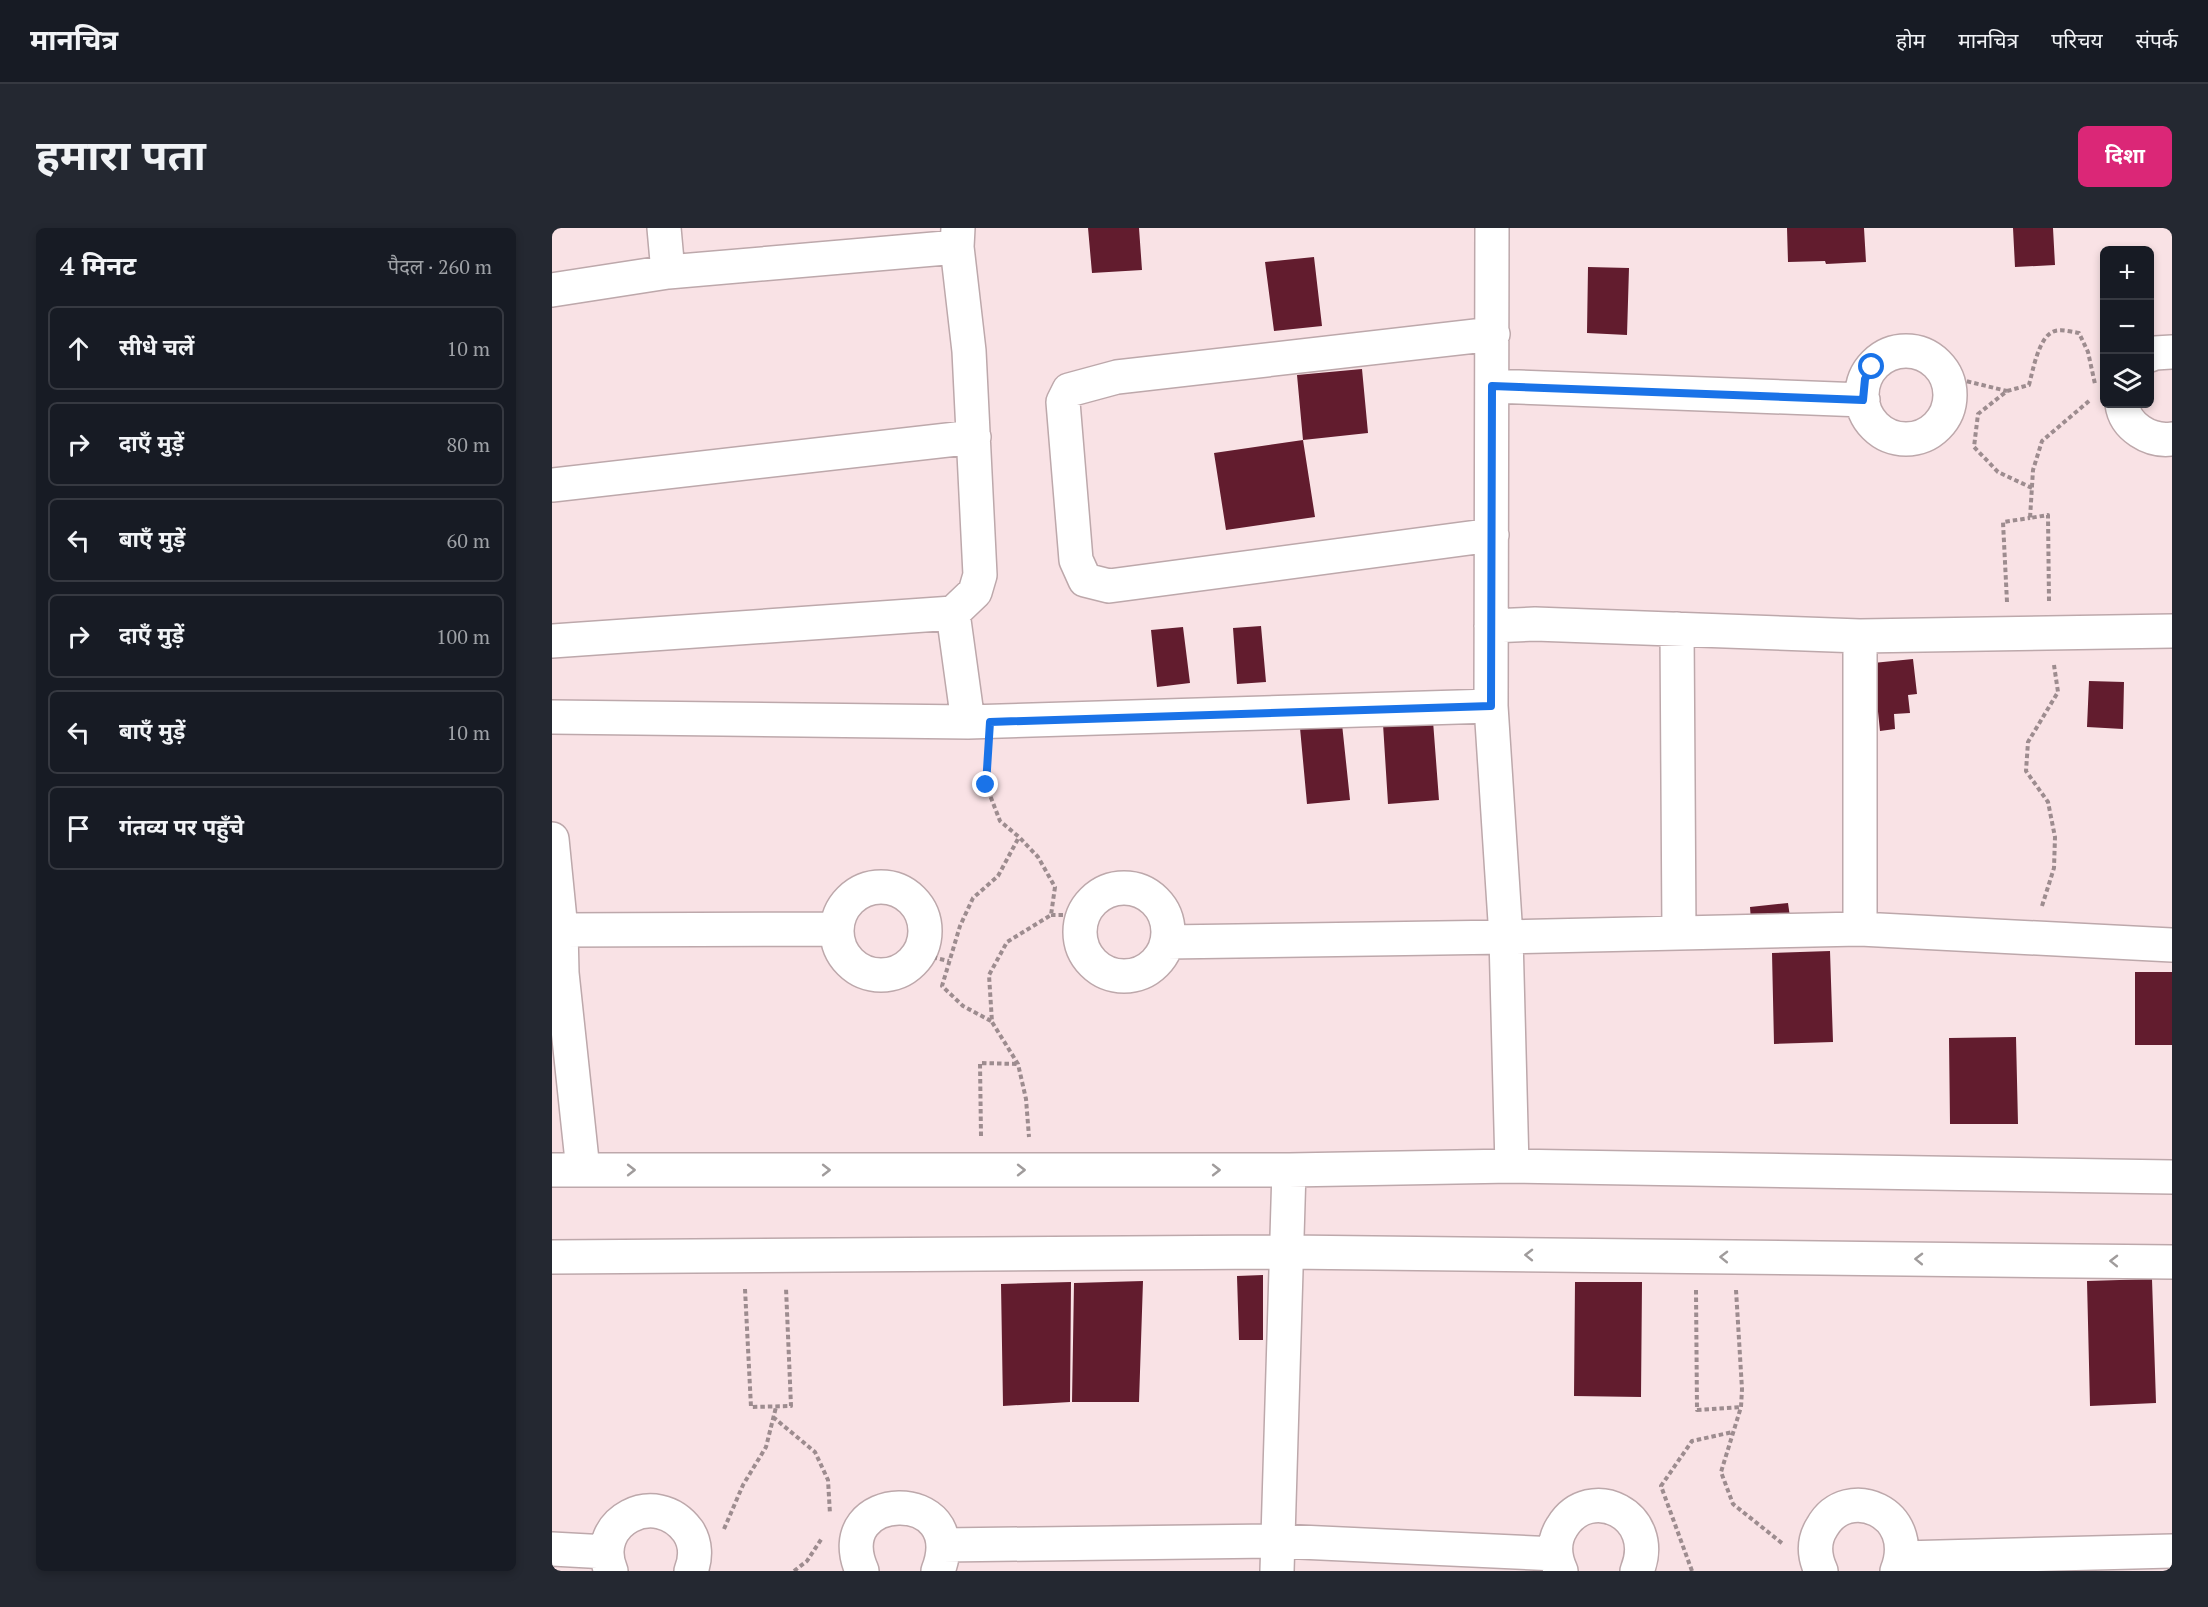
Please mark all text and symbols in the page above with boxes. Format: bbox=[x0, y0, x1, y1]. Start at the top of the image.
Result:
text: मानचित्र bbox=[30, 21, 118, 58]
text: होम bbox=[1896, 26, 1925, 54]
text: मानचित्र bbox=[1958, 26, 2018, 54]
text: परिचय bbox=[2051, 26, 2103, 54]
text: संपर्क bbox=[2136, 26, 2178, 54]
text: हमारा पता bbox=[36, 126, 206, 182]
button: दिशा bbox=[2078, 126, 2172, 187]
map controls bbox=[2100, 246, 2154, 408]
button: + bbox=[2100, 246, 2154, 300]
text: 4 मिनट bbox=[60, 248, 136, 282]
text: पैदल · 260 m bbox=[388, 253, 492, 280]
button: − bbox=[2100, 300, 2154, 354]
icon: ahead bbox=[62, 332, 95, 365]
text: सीधे चलें bbox=[119, 332, 194, 361]
text: 10 m bbox=[447, 335, 490, 362]
route start bbox=[1858, 353, 1884, 379]
button: layers bbox=[2100, 354, 2154, 408]
icon: right bbox=[62, 428, 95, 461]
text: दाएँ मुड़ें bbox=[119, 428, 184, 457]
text: 80 m bbox=[447, 431, 490, 458]
icon: left bbox=[62, 524, 95, 557]
text: बाएँ मुड़ें bbox=[119, 524, 185, 553]
text: 60 m bbox=[447, 527, 490, 554]
icon: right bbox=[62, 620, 95, 653]
text: दाएँ मुड़ें bbox=[119, 620, 184, 649]
text: 100 m bbox=[436, 623, 490, 650]
icon: left bbox=[62, 716, 95, 749]
text: बाएँ मुड़ें bbox=[119, 716, 185, 745]
text: 10 m bbox=[447, 719, 490, 746]
route end bbox=[972, 771, 998, 797]
icon: arrive bbox=[62, 812, 95, 845]
text: गंतव्य पर पहुँचे bbox=[119, 812, 244, 841]
one-way arrow bbox=[627, 1164, 636, 1176]
one-way arrow bbox=[822, 1164, 831, 1176]
one-way arrow bbox=[1017, 1164, 1026, 1176]
one-way arrow bbox=[1212, 1164, 1221, 1176]
one-way arrow bbox=[1524, 1248, 1533, 1261]
one-way arrow bbox=[1719, 1251, 1728, 1263]
one-way arrow bbox=[1914, 1253, 1923, 1265]
one-way arrow bbox=[2109, 1255, 2118, 1267]

